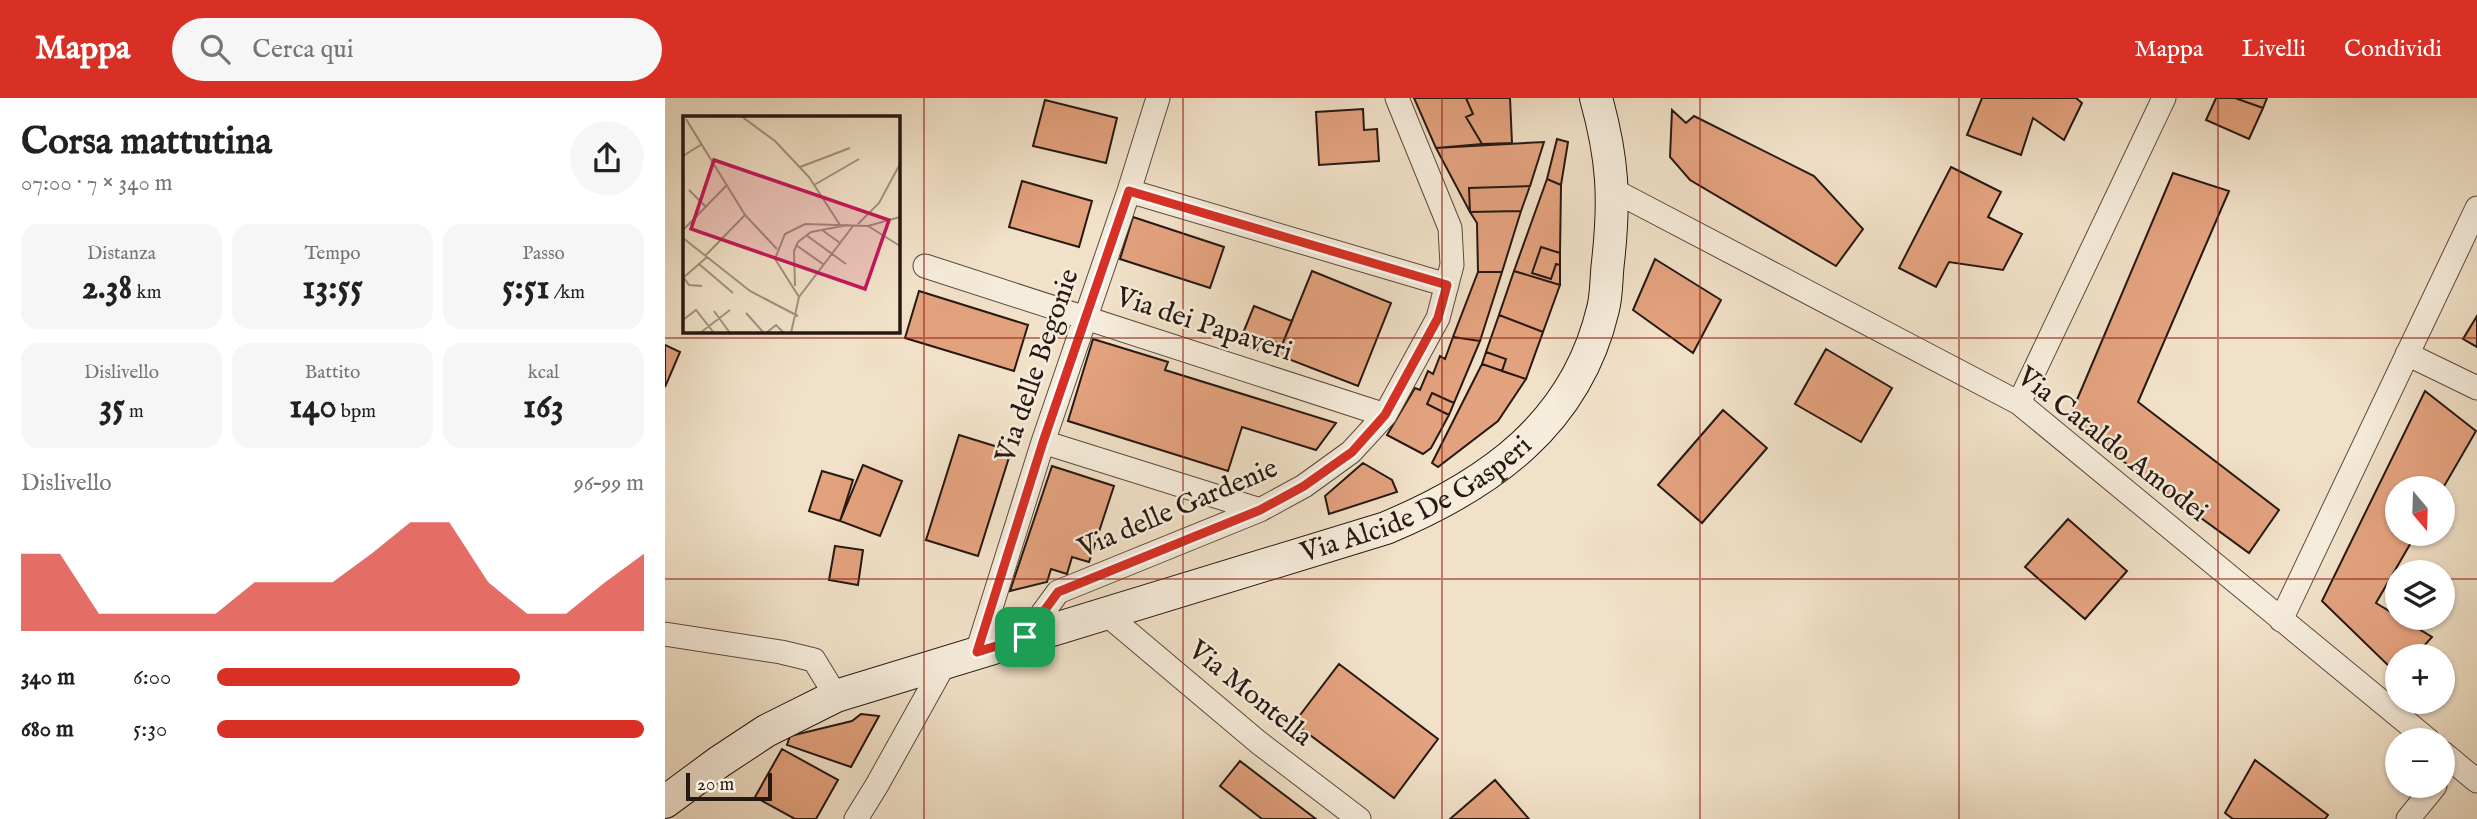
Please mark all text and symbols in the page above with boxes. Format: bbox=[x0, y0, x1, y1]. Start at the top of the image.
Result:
search box bbox=[172, 18, 662, 81]
text: Mappa bbox=[35, 28, 130, 70]
icon: search bbox=[196, 30, 234, 68]
text: Cerca qui bbox=[252, 33, 354, 66]
text: Mappa bbox=[2134, 34, 2203, 65]
text: Livelli bbox=[2241, 34, 2306, 65]
text: Condividi bbox=[2344, 34, 2442, 65]
inset map bbox=[683, 116, 899, 332]
text: Corsa mattutina bbox=[21, 119, 272, 167]
button: share bbox=[570, 121, 644, 195]
text: 07:00 · 7 × 340 m bbox=[21, 169, 173, 198]
text: Distanza bbox=[87, 242, 156, 266]
text: Tempo bbox=[304, 242, 361, 266]
text: Passo bbox=[522, 242, 565, 266]
street label: Via delle Begonie bbox=[988, 264, 1088, 468]
text: 2.38 bbox=[82, 266, 132, 311]
text: 13:55 bbox=[302, 266, 363, 311]
text: 5:51 bbox=[502, 266, 550, 311]
street label: Via dei Papaveri bbox=[1110, 280, 1297, 370]
text: km bbox=[132, 281, 161, 305]
text: /km bbox=[550, 281, 585, 305]
street label: Via Cataldo Amodei bbox=[2009, 359, 2214, 530]
text: Dislivello bbox=[84, 361, 159, 385]
text: Battito bbox=[305, 361, 360, 385]
text: kcal bbox=[528, 361, 559, 385]
text: 35 bbox=[99, 385, 125, 430]
text: 140 bbox=[289, 385, 337, 430]
text: 163 bbox=[523, 385, 564, 430]
text: m bbox=[125, 400, 144, 424]
text: bpm bbox=[337, 400, 376, 424]
street label: Via Alcide De Gasperi bbox=[1295, 429, 1539, 571]
street label: Via delle Gardenie bbox=[1072, 451, 1283, 567]
text: Dislivello bbox=[21, 469, 112, 498]
text: 96–99 m bbox=[574, 469, 644, 498]
north arrow bbox=[2385, 476, 2455, 546]
map controls bbox=[2385, 476, 2455, 798]
button: layers bbox=[2385, 560, 2455, 630]
pin bbox=[995, 607, 1055, 667]
icon: arrive bbox=[1006, 618, 1044, 656]
street label: Via Montella bbox=[1180, 633, 1320, 755]
button: + bbox=[2385, 644, 2455, 714]
text: 340 m bbox=[21, 663, 75, 692]
text: 6:00 bbox=[133, 663, 171, 692]
text: 680 m bbox=[21, 715, 74, 744]
text: 5:30 bbox=[133, 715, 167, 744]
button: − bbox=[2385, 728, 2455, 798]
scale bar bbox=[686, 770, 772, 802]
text: 20 m bbox=[697, 773, 734, 797]

